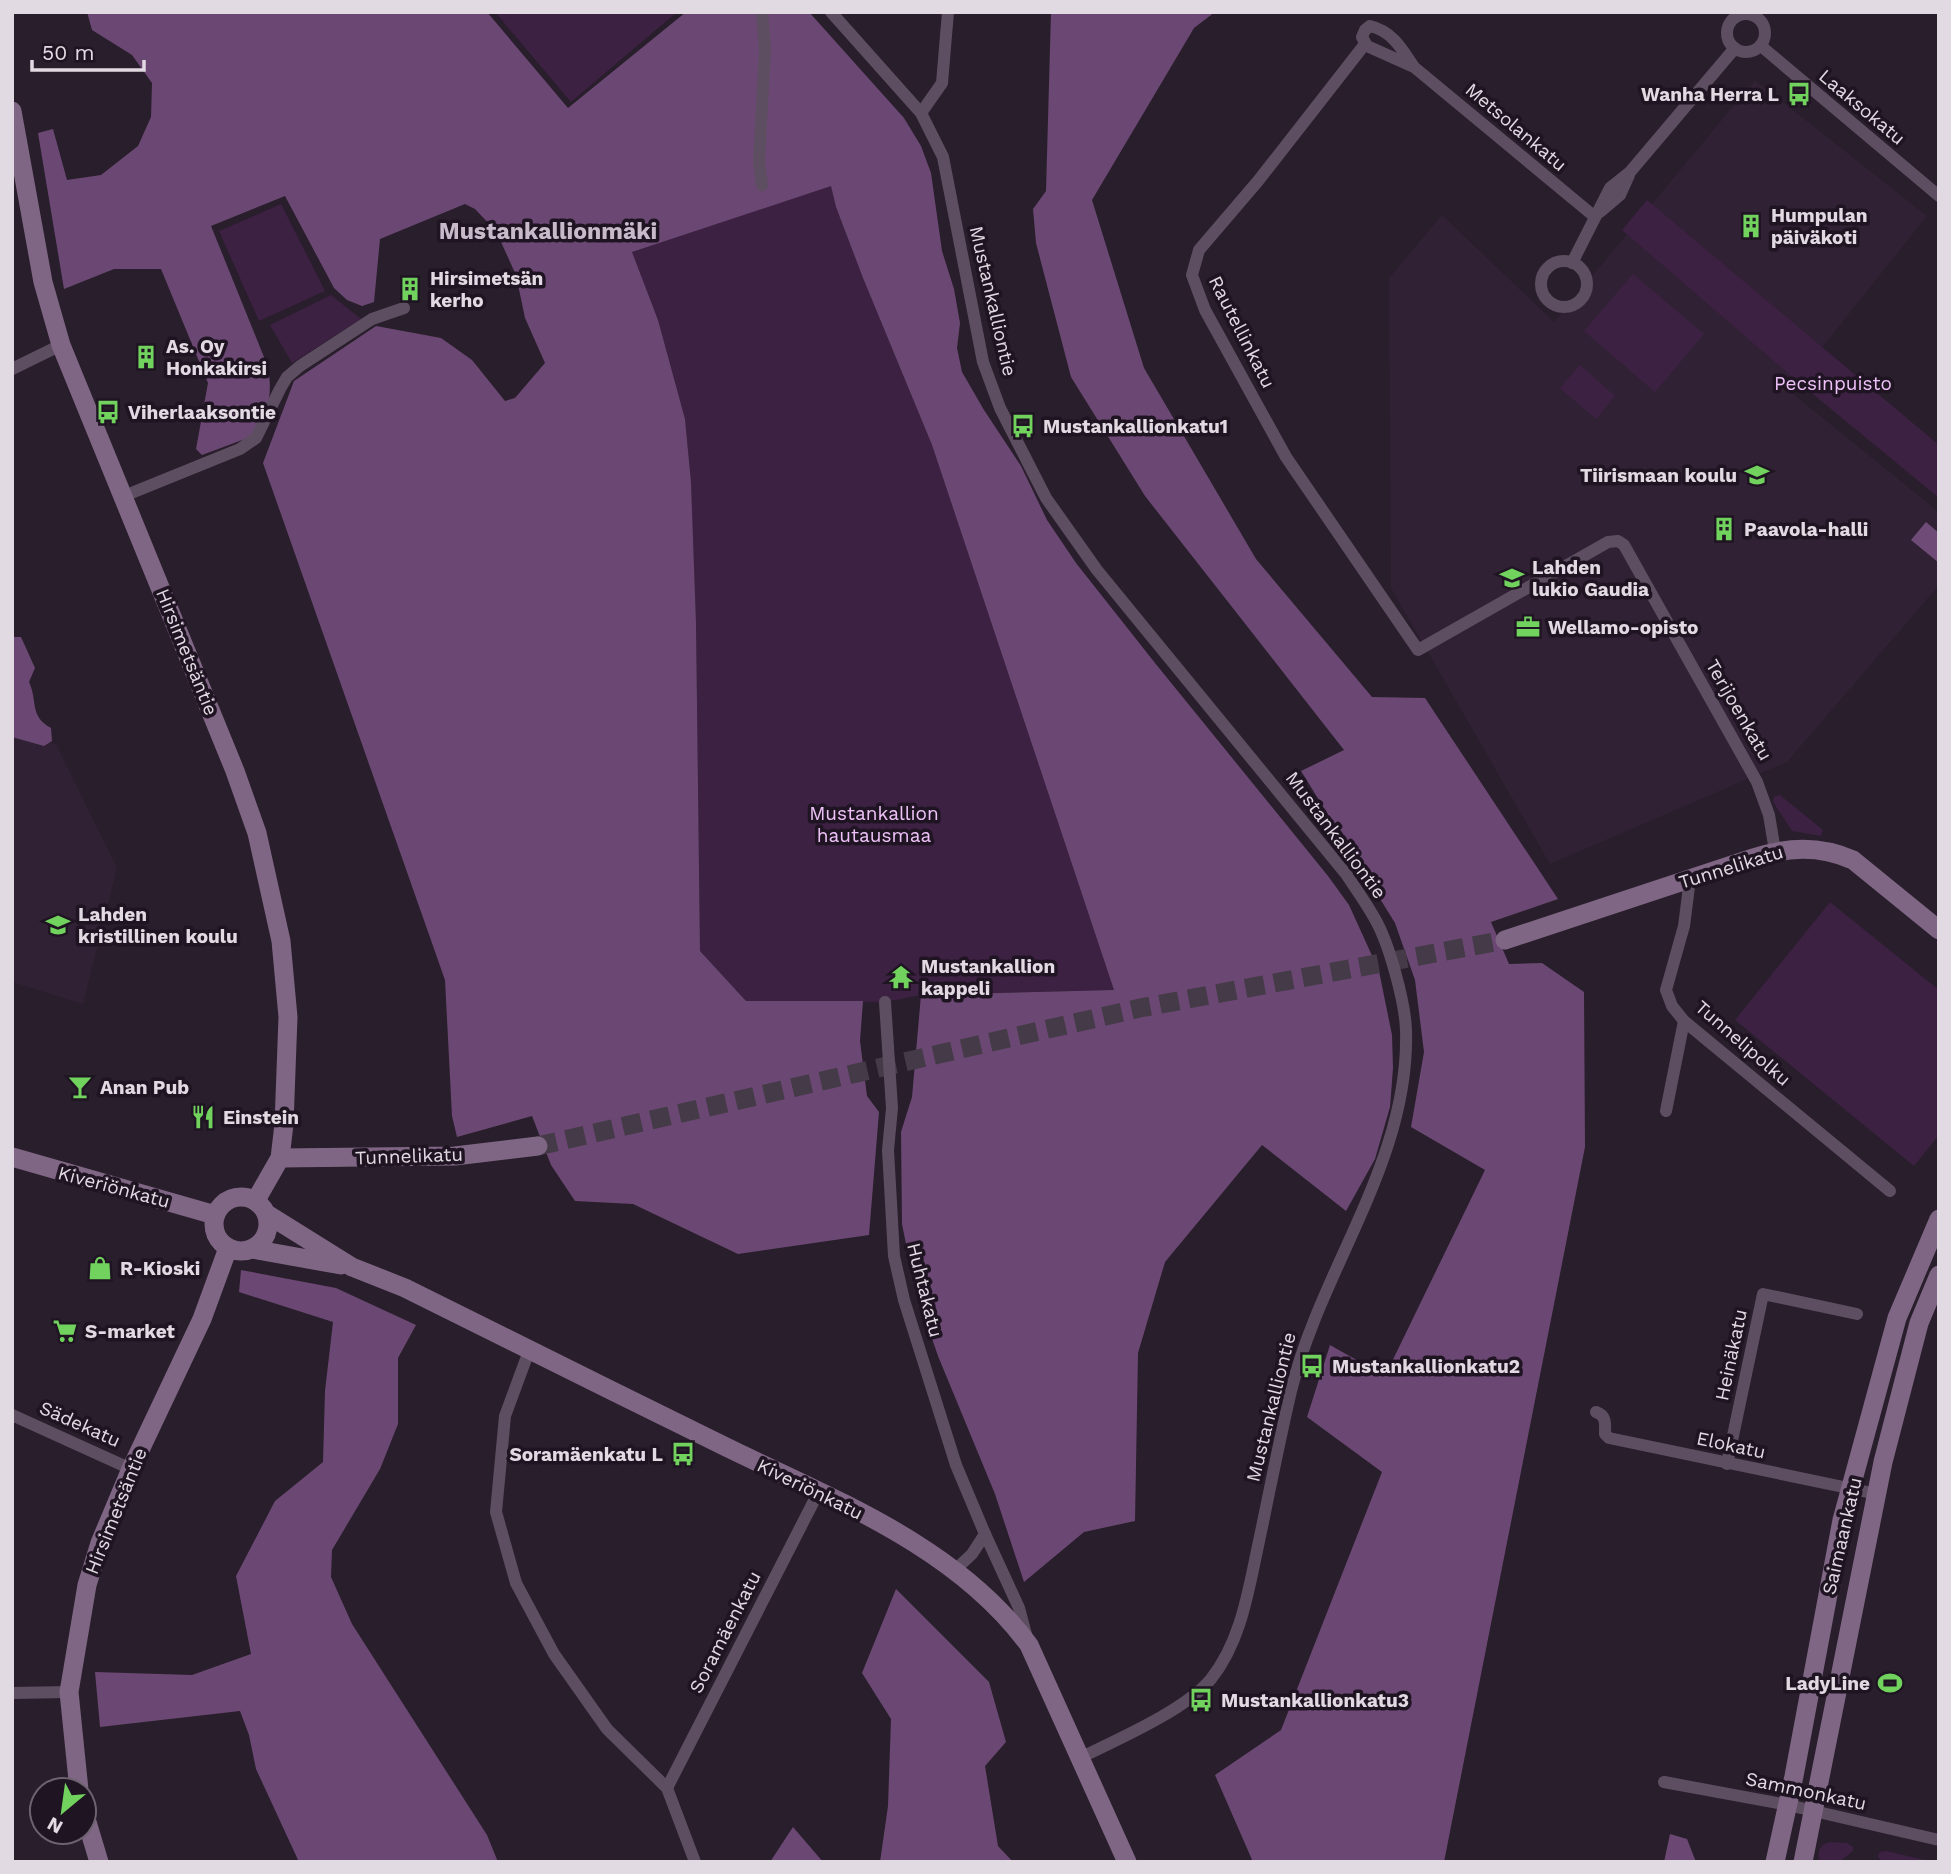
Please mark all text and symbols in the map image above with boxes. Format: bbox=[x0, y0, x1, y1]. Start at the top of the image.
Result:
scale bar bbox=[32, 28, 144, 72]
text: 50 m bbox=[42, 40, 94, 65]
street label: Laaksokatu bbox=[1814, 64, 1910, 150]
street label: Metsolankatu bbox=[1461, 78, 1571, 176]
bus stop icon: Wanha Herra L bbox=[1785, 80, 1813, 108]
place label: Wanha Herra L bbox=[1641, 83, 1779, 106]
place label: Humpulan päiväkoti bbox=[1771, 204, 1868, 249]
building icon: Humpulan päiväkoti bbox=[1737, 212, 1765, 240]
district label: Mustankallionmäki bbox=[439, 218, 657, 245]
street label: Mustankalliontie bbox=[965, 224, 1021, 378]
place label: Hirsimetsän kerho bbox=[430, 267, 543, 312]
street label: Rautellinkatu bbox=[1204, 272, 1280, 392]
building icon: Hirsimetsän kerho bbox=[396, 275, 424, 303]
place label: As. Oy Honkakirsi bbox=[166, 335, 267, 380]
building icon: As. Oy Honkakirsi bbox=[132, 343, 160, 371]
park label: Pecsinpuisto bbox=[1774, 372, 1892, 395]
bus stop icon: Viherlaaksontie bbox=[94, 398, 122, 426]
place label: Viherlaaksontie bbox=[128, 401, 276, 424]
bus stop icon: Mustankallionkatu1 bbox=[1009, 412, 1037, 440]
place label: Mustankallionkatu1 bbox=[1043, 415, 1228, 438]
school or university icon: Tiirismaan koulu bbox=[1743, 461, 1771, 489]
place label: Tiirismaan koulu bbox=[1580, 464, 1737, 487]
building icon: Paavola-halli bbox=[1710, 515, 1738, 543]
place label: Paavola-halli bbox=[1744, 518, 1868, 541]
place label: Lahden lukio Gaudia bbox=[1532, 556, 1649, 601]
school or university icon: Lahden lukio Gaudia bbox=[1498, 564, 1526, 592]
street label: Hirsimetsäntie bbox=[151, 585, 223, 719]
office icon: Wellamo-opisto bbox=[1514, 613, 1542, 641]
place label: Wellamo-opisto bbox=[1548, 616, 1698, 639]
street label: Terijoenkatu bbox=[1701, 655, 1777, 765]
street label: Mustankalliontie bbox=[1281, 767, 1391, 903]
park label: Mustankallion hautausmaa bbox=[809, 802, 939, 847]
street label: Tunnelikatu bbox=[1676, 840, 1786, 894]
place label: Lahden kristillinen koulu bbox=[78, 903, 238, 948]
school or university icon: Lahden kristillinen koulu bbox=[44, 911, 72, 939]
place label: Mustankallion kappeli bbox=[921, 955, 1055, 1000]
temple icon: Mustankallion kappeli bbox=[887, 963, 915, 991]
street label: Tunnelipolku bbox=[1691, 995, 1795, 1091]
bar icon: Anan Pub bbox=[66, 1073, 94, 1101]
place label: Anan Pub bbox=[100, 1076, 189, 1099]
restaurant icon: Einstein bbox=[189, 1103, 217, 1131]
place label: Einstein bbox=[223, 1106, 299, 1129]
street label: Tunnelikatu bbox=[355, 1143, 463, 1169]
street label: Kiveriönkatu bbox=[55, 1161, 173, 1213]
street label: Huhtakatu bbox=[902, 1240, 948, 1340]
shop icon: R-Kioski bbox=[86, 1254, 114, 1282]
place label: R-Kioski bbox=[120, 1257, 200, 1280]
street label: Heinäkatu bbox=[1710, 1307, 1752, 1403]
supermarket icon: S-market bbox=[51, 1317, 79, 1345]
place label: S-market bbox=[85, 1320, 176, 1343]
street label: Mustankalliontie bbox=[1241, 1330, 1301, 1484]
bus stop icon: Mustankallionkatu2 bbox=[1298, 1352, 1326, 1380]
place label: Mustankallionkatu2 bbox=[1332, 1355, 1520, 1378]
street label: Sädekatu bbox=[36, 1396, 124, 1452]
street label: Elokatu bbox=[1694, 1426, 1768, 1464]
bus stop icon: Soramäenkatu L bbox=[669, 1440, 697, 1468]
place label: Soramäenkatu L bbox=[509, 1443, 663, 1466]
street label: Hirsimetsäntie bbox=[80, 1444, 152, 1578]
street label: Kiveriönkatu bbox=[753, 1453, 867, 1525]
street label: Saimaankatu bbox=[1817, 1475, 1867, 1597]
street label: Soramäenkatu bbox=[684, 1567, 766, 1697]
sports icon: LadyLine bbox=[1876, 1669, 1904, 1697]
place label: LadyLine bbox=[1785, 1672, 1870, 1695]
bus stop icon: Mustankallionkatu3 bbox=[1187, 1686, 1215, 1714]
place label: Mustankallionkatu3 bbox=[1221, 1689, 1409, 1712]
street label: Sammonkatu bbox=[1744, 1767, 1868, 1815]
north arrow bbox=[28, 1776, 98, 1846]
text: N bbox=[43, 1812, 67, 1839]

